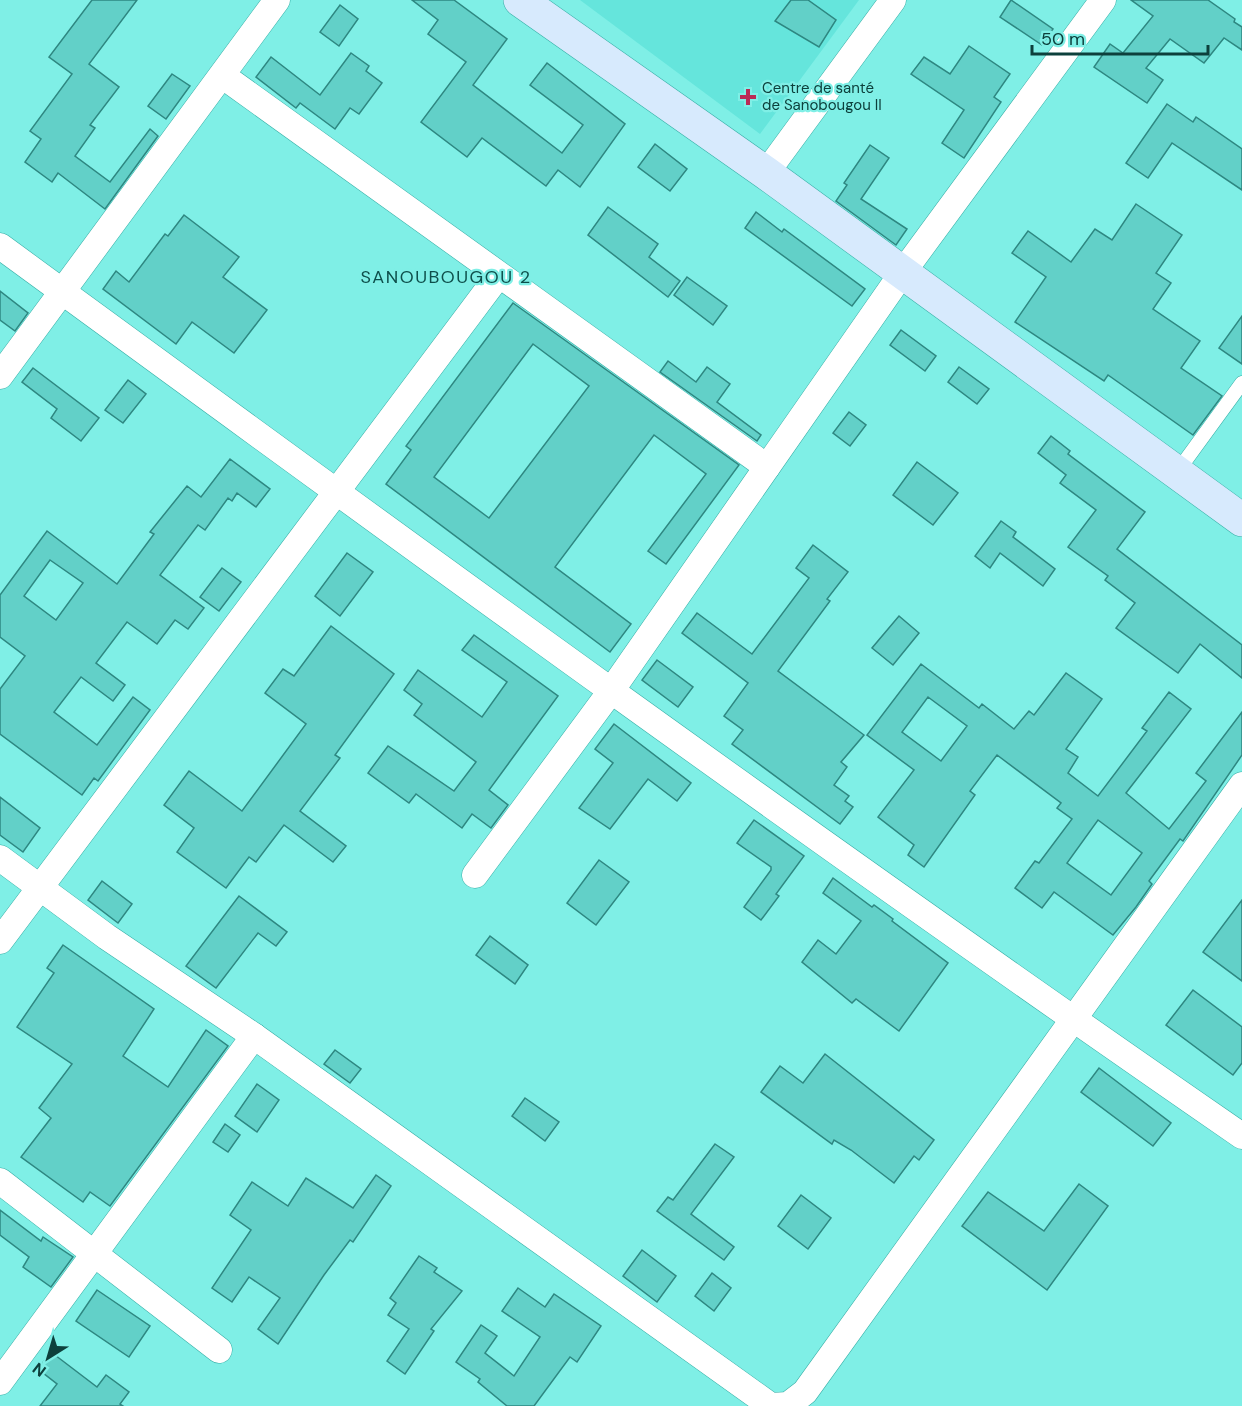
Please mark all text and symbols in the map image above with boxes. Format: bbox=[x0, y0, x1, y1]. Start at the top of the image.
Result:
scale bar bbox=[1032, 18, 1208, 56]
text: 50 m bbox=[1041, 27, 1085, 51]
place label: Centre de santé de Sanobougou II bbox=[762, 78, 882, 115]
marker: Centre de santé de Sanobougou II bbox=[739, 88, 757, 106]
district label: SANOUBOUGOU 2 bbox=[360, 265, 532, 289]
north arrow bbox=[18, 1328, 78, 1388]
text: N bbox=[28, 1358, 50, 1381]

